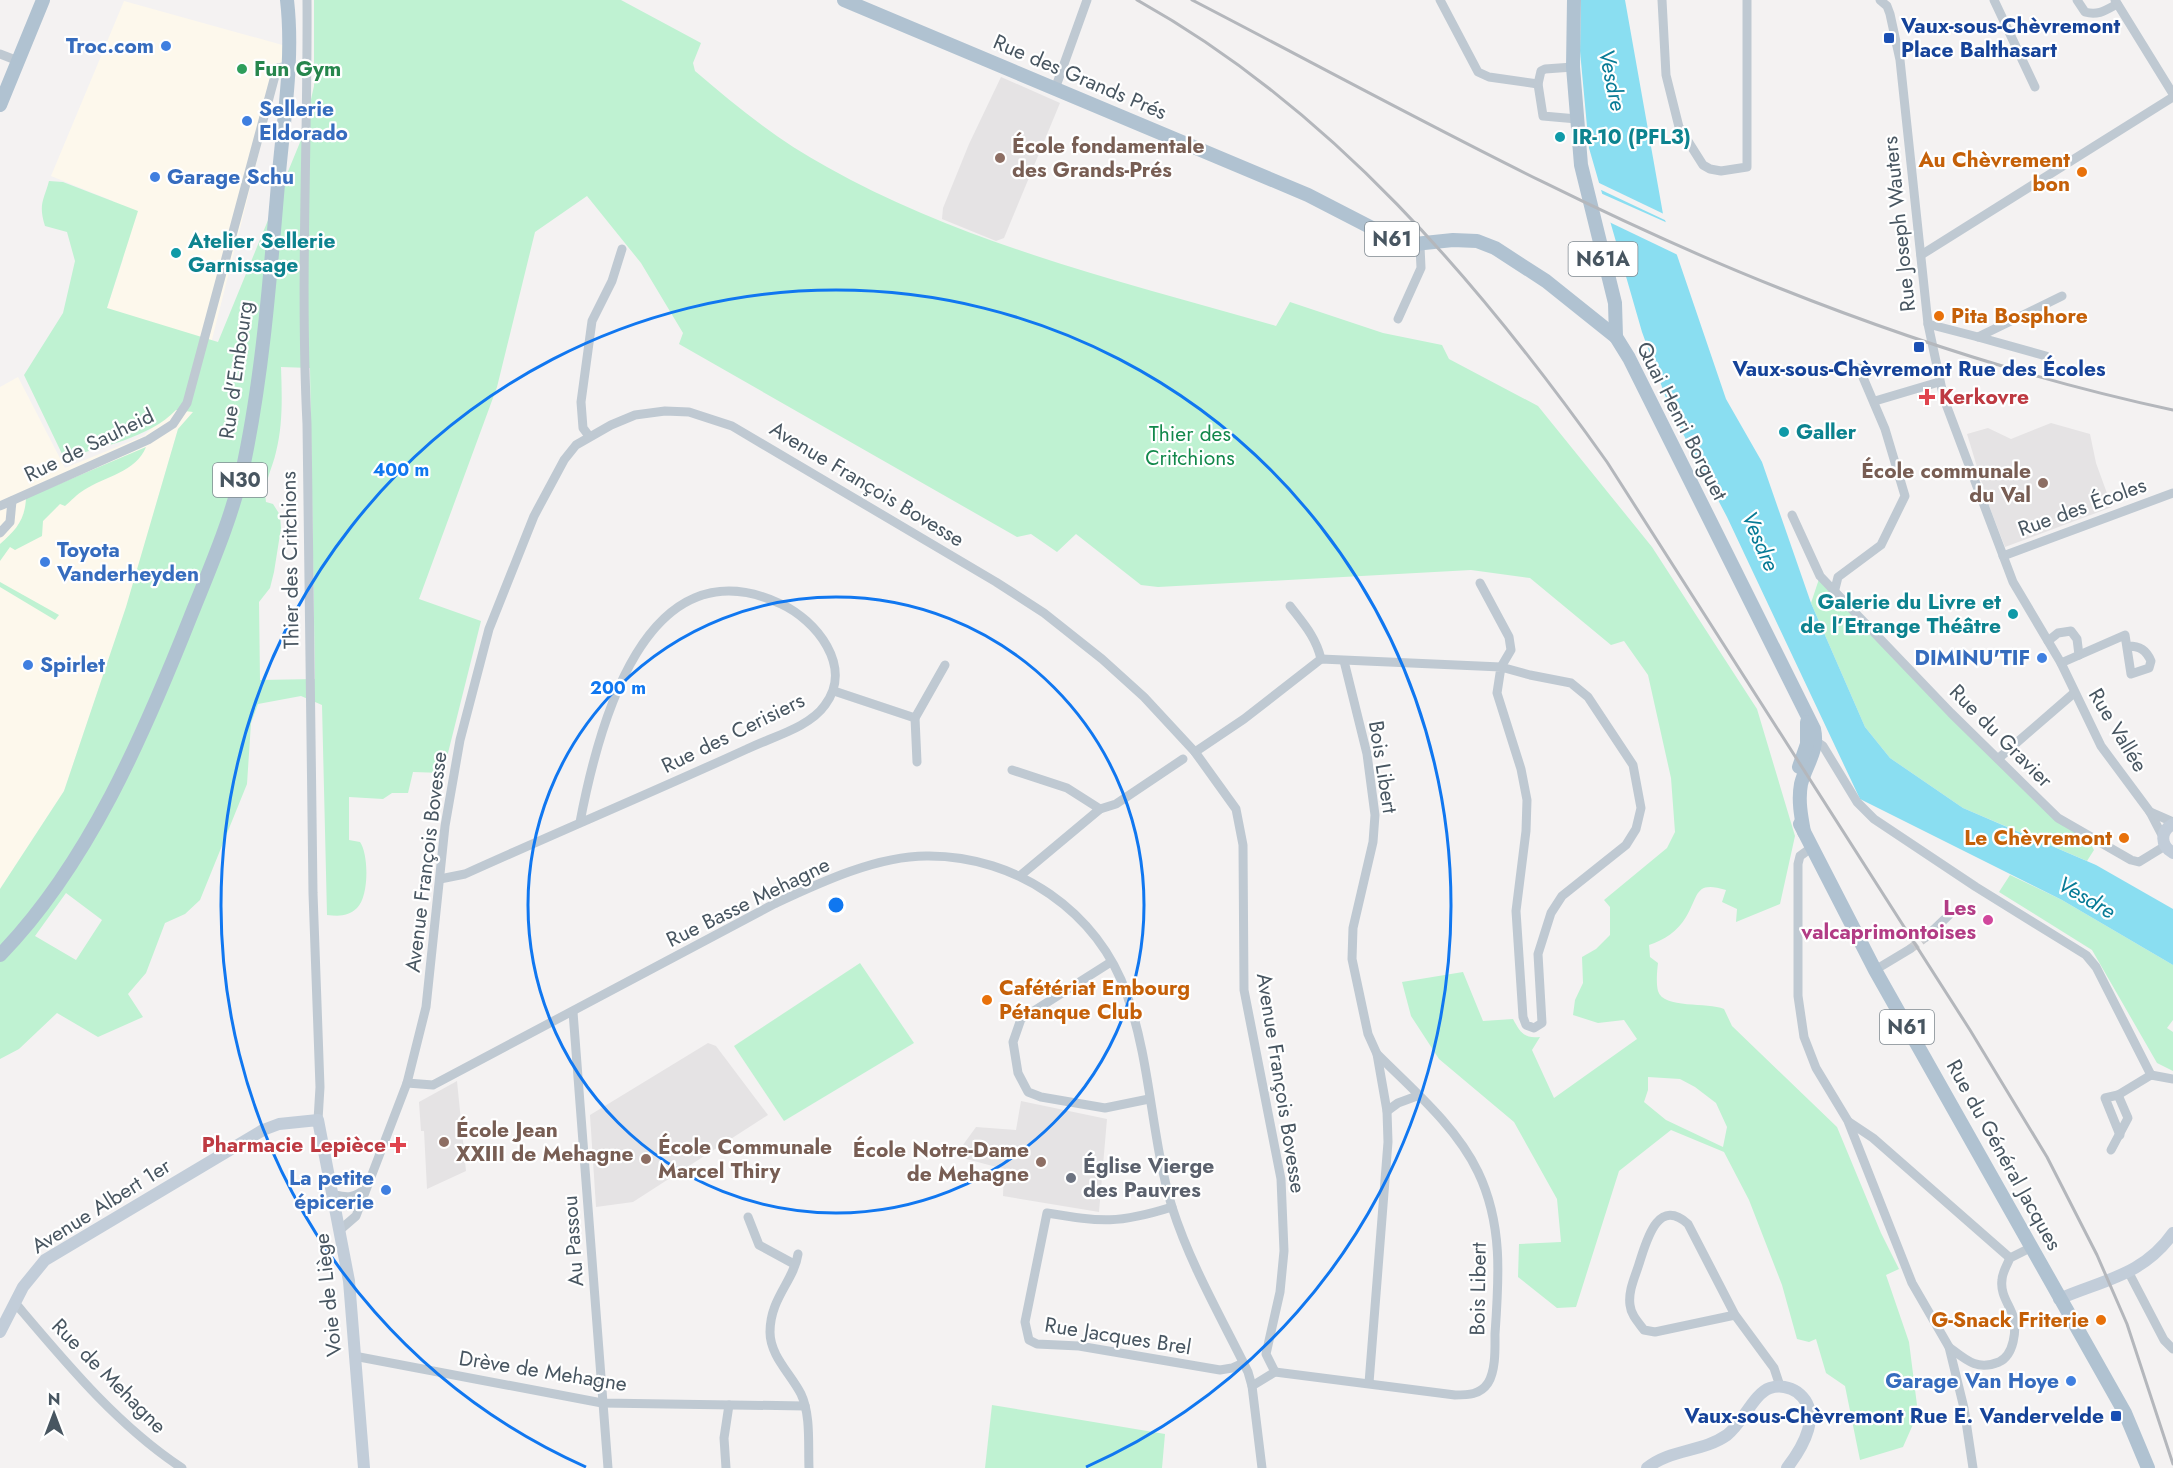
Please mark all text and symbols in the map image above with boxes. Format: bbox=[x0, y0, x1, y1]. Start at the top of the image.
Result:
place label: Vaux-sous-Chèvremont Place Balthasart bbox=[1900, 11, 2121, 65]
street label: Rue des Grands Prés bbox=[989, 27, 1171, 127]
place label: Troc.com bbox=[66, 31, 154, 61]
marker: Vaux-sous-Chèvremont Place Balthasart bbox=[1882, 31, 1896, 45]
marker: Troc.com bbox=[159, 39, 173, 53]
water label: Vesdre bbox=[1591, 46, 1635, 114]
place label: Fun Gym bbox=[254, 54, 341, 84]
marker: Fun Gym bbox=[235, 62, 249, 76]
place label: Sellerie Eldorado bbox=[259, 94, 348, 148]
marker: Sellerie Eldorado bbox=[240, 114, 254, 128]
place label: IR-10 (PFL3) bbox=[1572, 122, 1691, 152]
marker: IR-10 (PFL3) bbox=[1553, 130, 1567, 144]
place label: École fondamentale des Grands-Prés bbox=[1012, 131, 1204, 185]
street label: Rue Joseph Wauters bbox=[1875, 135, 1923, 313]
place label: Au Chèvrement bon bbox=[1918, 145, 2070, 199]
marker: École fondamentale des Grands-Prés bbox=[993, 151, 1007, 165]
place label: Garage Schu bbox=[167, 162, 294, 192]
marker: Au Chèvrement bon bbox=[2075, 165, 2089, 179]
marker: Garage Schu bbox=[148, 170, 162, 184]
road number: N61 bbox=[1365, 222, 1419, 256]
place label: Atelier Sellerie Garnissage bbox=[187, 226, 336, 280]
road number: N61A bbox=[1568, 242, 1638, 276]
marker: Atelier Sellerie Garnissage bbox=[169, 246, 183, 260]
street label: Rue d'Embourg bbox=[211, 299, 261, 441]
place label: Pita Bosphore bbox=[1951, 301, 2088, 331]
marker: Pita Bosphore bbox=[1932, 309, 1946, 323]
street label: Quai Henri Borguet bbox=[1629, 337, 1735, 505]
marker: Vaux-sous-Chèvremont Rue des Écoles bbox=[1912, 340, 1926, 354]
place label: Vaux-sous-Chèvremont Rue des Écoles bbox=[1731, 354, 2106, 384]
place label: Kerkovre bbox=[1939, 382, 2029, 412]
marker: Kerkovre bbox=[1920, 390, 1934, 404]
street label: Rue de Sauheid bbox=[19, 401, 159, 489]
street label: Avenue François Bovesse bbox=[764, 414, 970, 554]
place label: Galler bbox=[1796, 417, 1857, 447]
park label: Thier des Critchions bbox=[1145, 419, 1235, 473]
marker: Galler bbox=[1777, 425, 1791, 439]
place label: École communale du Val bbox=[1861, 456, 2031, 510]
text: 400 m bbox=[373, 457, 429, 483]
road number: N30 bbox=[213, 463, 267, 497]
street label: Rue des Écoles bbox=[2014, 470, 2150, 544]
street label: Thier des Critchions bbox=[273, 471, 307, 649]
marker: École communale du Val bbox=[2036, 476, 2050, 490]
water label: Vesdre bbox=[1734, 506, 1788, 576]
place label: Toyota Vanderheyden bbox=[56, 535, 199, 589]
marker: Toyota Vanderheyden bbox=[38, 555, 52, 569]
place label: Galerie du Livre et de l’Etrange Théâtre bbox=[1800, 587, 2001, 641]
marker: Galerie du Livre et de l’Etrange Théâtre bbox=[2006, 607, 2020, 621]
place label: DIMINU'TIF bbox=[1915, 643, 2030, 673]
place label: Spirlet bbox=[40, 650, 105, 680]
marker: DIMINU'TIF bbox=[2035, 651, 2049, 665]
marker: Spirlet bbox=[21, 658, 35, 672]
text: 200 m bbox=[590, 675, 646, 701]
street label: Rue du Gravier bbox=[1943, 678, 2060, 795]
street label: Rue Vallée bbox=[2081, 682, 2155, 778]
street label: Rue des Cerisiers bbox=[656, 685, 810, 781]
street label: Bois Libert bbox=[1361, 719, 1405, 815]
street label: Avenue François Bovesse bbox=[398, 750, 454, 974]
place label: Le Chèvremont bbox=[1964, 823, 2112, 853]
marker: Le Chèvremont bbox=[2117, 831, 2131, 845]
street label: Rue Basse Mehagne bbox=[661, 849, 835, 955]
water label: Vesdre bbox=[2052, 868, 2122, 926]
place label: Les valcaprimontoises bbox=[1800, 893, 1976, 947]
centre of rings bbox=[826, 895, 846, 915]
marker: Les valcaprimontoises bbox=[1981, 913, 1995, 927]
street label: Avenue François Bovesse bbox=[1249, 971, 1313, 1195]
place label: Cafétériat Embourg Pétanque Club bbox=[999, 973, 1190, 1027]
marker: Cafétériat Embourg Pétanque Club bbox=[980, 993, 994, 1007]
road number: N61 bbox=[1880, 1010, 1934, 1044]
street label: Rue du Général Jacques bbox=[1939, 1054, 2069, 1256]
place label: École Jean XXIII de Mehagne bbox=[456, 1115, 634, 1169]
place label: Pharmacie Lepièce bbox=[202, 1130, 386, 1160]
place label: École Communale Marcel Thiry bbox=[658, 1132, 832, 1186]
marker: École Jean XXIII de Mehagne bbox=[437, 1135, 451, 1149]
place label: École Notre-Dame de Mehagne bbox=[853, 1135, 1029, 1189]
marker: Pharmacie Lepièce bbox=[391, 1138, 405, 1152]
street label: Avenue Albert 1er bbox=[26, 1151, 177, 1261]
place label: Église Vierge des Pauvres bbox=[1083, 1151, 1214, 1205]
marker: École Communale Marcel Thiry bbox=[639, 1152, 653, 1166]
marker: École Notre-Dame de Mehagne bbox=[1034, 1155, 1048, 1169]
place label: La petite épicerie bbox=[289, 1163, 374, 1217]
marker: Église Vierge des Pauvres bbox=[1064, 1171, 1078, 1185]
marker: La petite épicerie bbox=[379, 1183, 393, 1197]
street label: Au Passou bbox=[555, 1194, 591, 1288]
street label: Voie de Liège bbox=[307, 1232, 349, 1358]
street label: Bois Libert bbox=[1462, 1242, 1494, 1336]
place label: G-Snack Friterie bbox=[1931, 1305, 2089, 1335]
street label: Rue Jacques Brel bbox=[1043, 1310, 1193, 1362]
street label: Rue de Mehagne bbox=[45, 1312, 173, 1440]
marker: G-Snack Friterie bbox=[2094, 1313, 2108, 1327]
street label: Drève de Mehagne bbox=[457, 1343, 629, 1399]
place label: Garage Van Hoye bbox=[1885, 1366, 2059, 1396]
marker: Garage Van Hoye bbox=[2064, 1374, 2078, 1388]
north arrow bbox=[24, 1384, 84, 1444]
text: N bbox=[48, 1388, 60, 1411]
place label: Vaux-sous-Chèvremont Rue E. Vandervelde bbox=[1683, 1401, 2104, 1431]
marker: Vaux-sous-Chèvremont Rue E. Vandervelde bbox=[2109, 1409, 2123, 1423]

